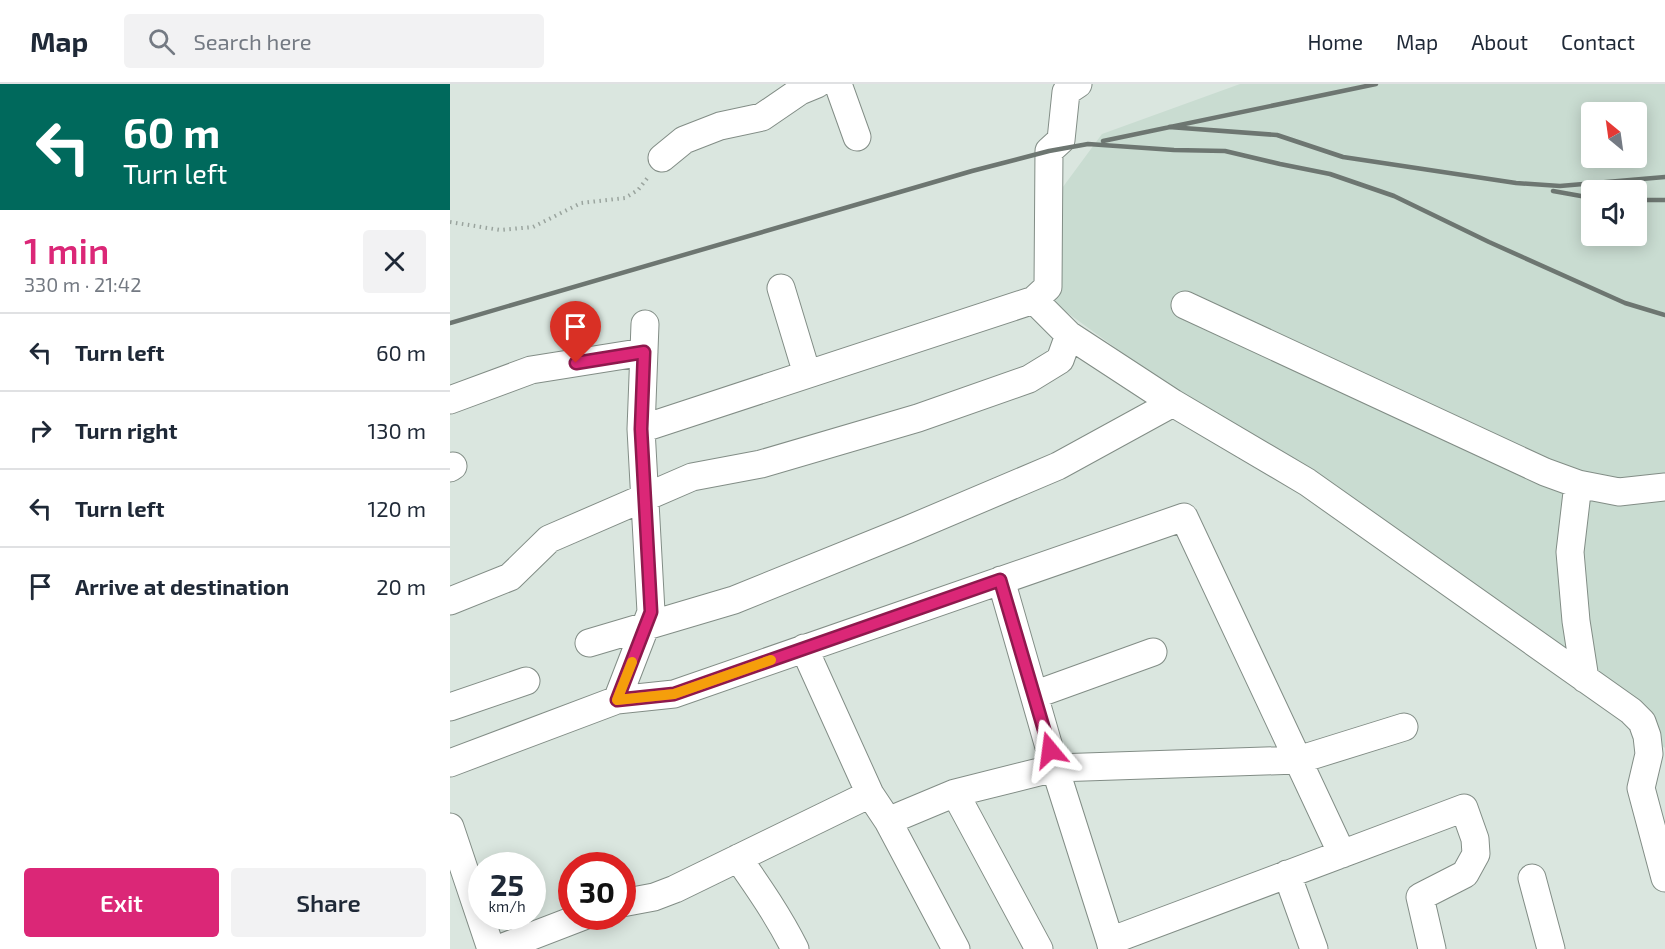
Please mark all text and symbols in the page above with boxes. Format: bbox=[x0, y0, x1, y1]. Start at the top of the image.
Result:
search box bbox=[124, 14, 544, 68]
text: Map bbox=[30, 24, 88, 58]
icon: search bbox=[145, 25, 178, 58]
text: Search here bbox=[193, 28, 312, 54]
text: Home bbox=[1307, 29, 1363, 54]
text: Map bbox=[1396, 29, 1438, 54]
text: About bbox=[1471, 29, 1528, 54]
text: Contact bbox=[1561, 29, 1635, 54]
north arrow bbox=[1581, 102, 1647, 168]
map controls bbox=[1581, 102, 1647, 246]
text: 60 m bbox=[123, 106, 220, 156]
icon: left bbox=[24, 108, 102, 186]
text: Turn left bbox=[123, 157, 227, 189]
button: sound bbox=[1581, 180, 1647, 246]
text: 1 min bbox=[24, 228, 109, 271]
button: close bbox=[363, 230, 426, 293]
text: 330 m · 21:42 bbox=[24, 272, 141, 296]
pin bbox=[550, 301, 601, 363]
icon: arrive bbox=[559, 310, 592, 343]
icon: left bbox=[24, 336, 57, 369]
text: Turn left bbox=[75, 339, 164, 365]
text: 60 m bbox=[376, 339, 426, 365]
icon: right bbox=[24, 414, 57, 447]
text: Turn right bbox=[75, 417, 177, 443]
text: 130 m bbox=[368, 417, 426, 443]
icon: left bbox=[24, 492, 57, 525]
text: Turn left bbox=[75, 495, 164, 521]
text: 120 m bbox=[367, 495, 426, 521]
icon: arrive bbox=[24, 570, 57, 603]
text: Arrive at destination bbox=[75, 573, 289, 599]
text: 20 m bbox=[376, 573, 426, 599]
position arrow bbox=[1018, 718, 1082, 782]
speed limit sign: 30 bbox=[558, 852, 636, 930]
text: 25 bbox=[490, 866, 524, 902]
button: Exit bbox=[24, 868, 219, 937]
button: Share bbox=[231, 868, 426, 937]
text: km/h bbox=[488, 897, 526, 915]

